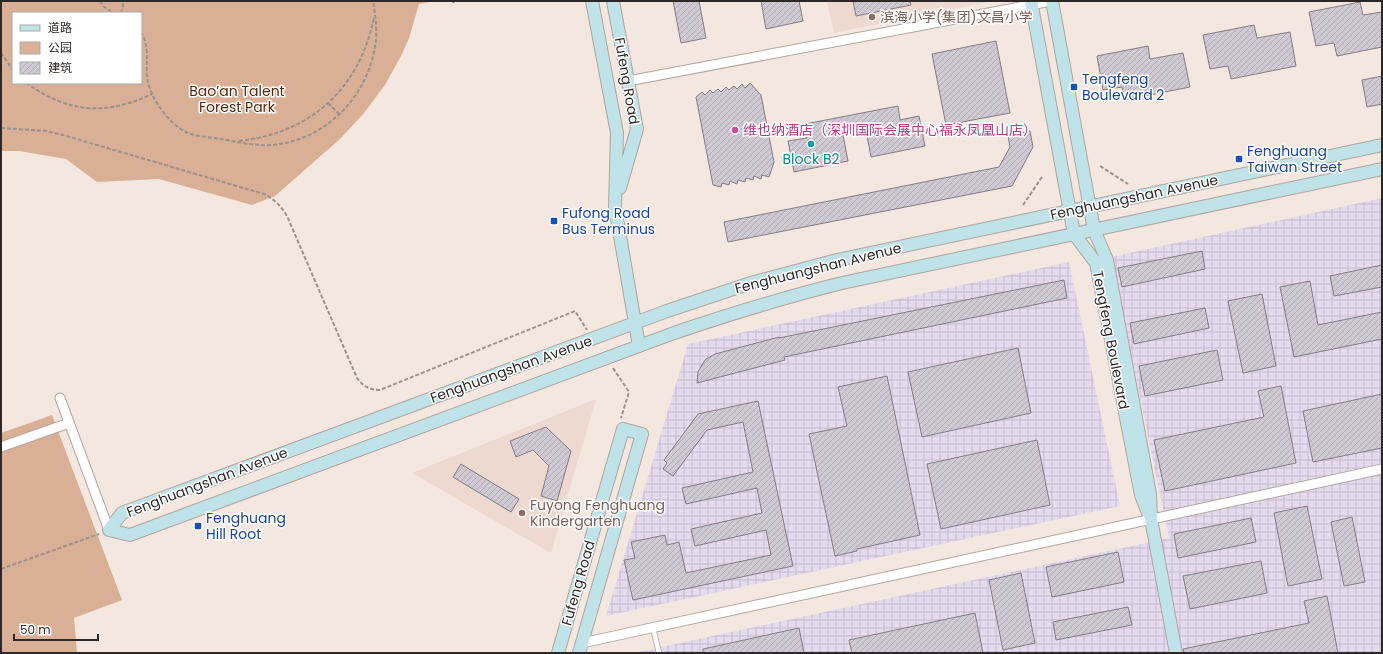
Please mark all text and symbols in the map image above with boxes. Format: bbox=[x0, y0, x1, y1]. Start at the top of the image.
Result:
place label: 滨海小学(集团)文昌小学 bbox=[880, 7, 1033, 27]
legend bbox=[12, 12, 142, 84]
marker: 滨海小学(集团)文昌小学 bbox=[867, 12, 877, 22]
text: 道路 bbox=[48, 19, 72, 36]
street label: Fufeng Road bbox=[610, 36, 644, 126]
text: 公园 bbox=[48, 39, 72, 56]
text: 建筑 bbox=[48, 59, 72, 76]
place label: Tengfeng Boulevard 2 bbox=[1082, 69, 1164, 105]
park label: Bao’an Talent Forest Park bbox=[189, 81, 285, 117]
marker: Tengfeng Boulevard 2 bbox=[1069, 82, 1079, 92]
place label: 维也纳酒店（深圳国际会展中心福永凤凰山店） bbox=[743, 120, 1037, 140]
marker: 维也纳酒店（深圳国际会展中心福永凤凰山店） bbox=[730, 125, 740, 135]
marker: Block B2 bbox=[806, 139, 816, 149]
place label: Fenghuang Taiwan Street bbox=[1247, 141, 1342, 177]
place label: Block B2 bbox=[782, 149, 840, 169]
marker: Fenghuang Taiwan Street bbox=[1234, 154, 1244, 164]
street label: Fenghuangshan Avenue bbox=[1048, 169, 1220, 225]
place label: Fufong Road Bus Terminus bbox=[562, 203, 655, 239]
marker: Fufong Road Bus Terminus bbox=[549, 216, 559, 226]
street label: Fenghuangshan Avenue bbox=[733, 238, 904, 298]
street label: Tengfeng Boulevard bbox=[1088, 269, 1134, 411]
street label: Fenghuangshan Avenue bbox=[427, 330, 595, 408]
street label: Fenghuangshan Avenue bbox=[124, 442, 291, 522]
place label: Fuyong Fenghuang Kindergarten bbox=[530, 495, 665, 531]
place label: Fenghuang Hill Root bbox=[206, 508, 286, 544]
marker: Fuyong Fenghuang Kindergarten bbox=[517, 508, 527, 518]
marker: Fenghuang Hill Root bbox=[193, 521, 203, 531]
street label: Fufeng Road bbox=[556, 538, 600, 628]
scale bar bbox=[14, 616, 98, 642]
text: 50 m bbox=[20, 621, 51, 638]

